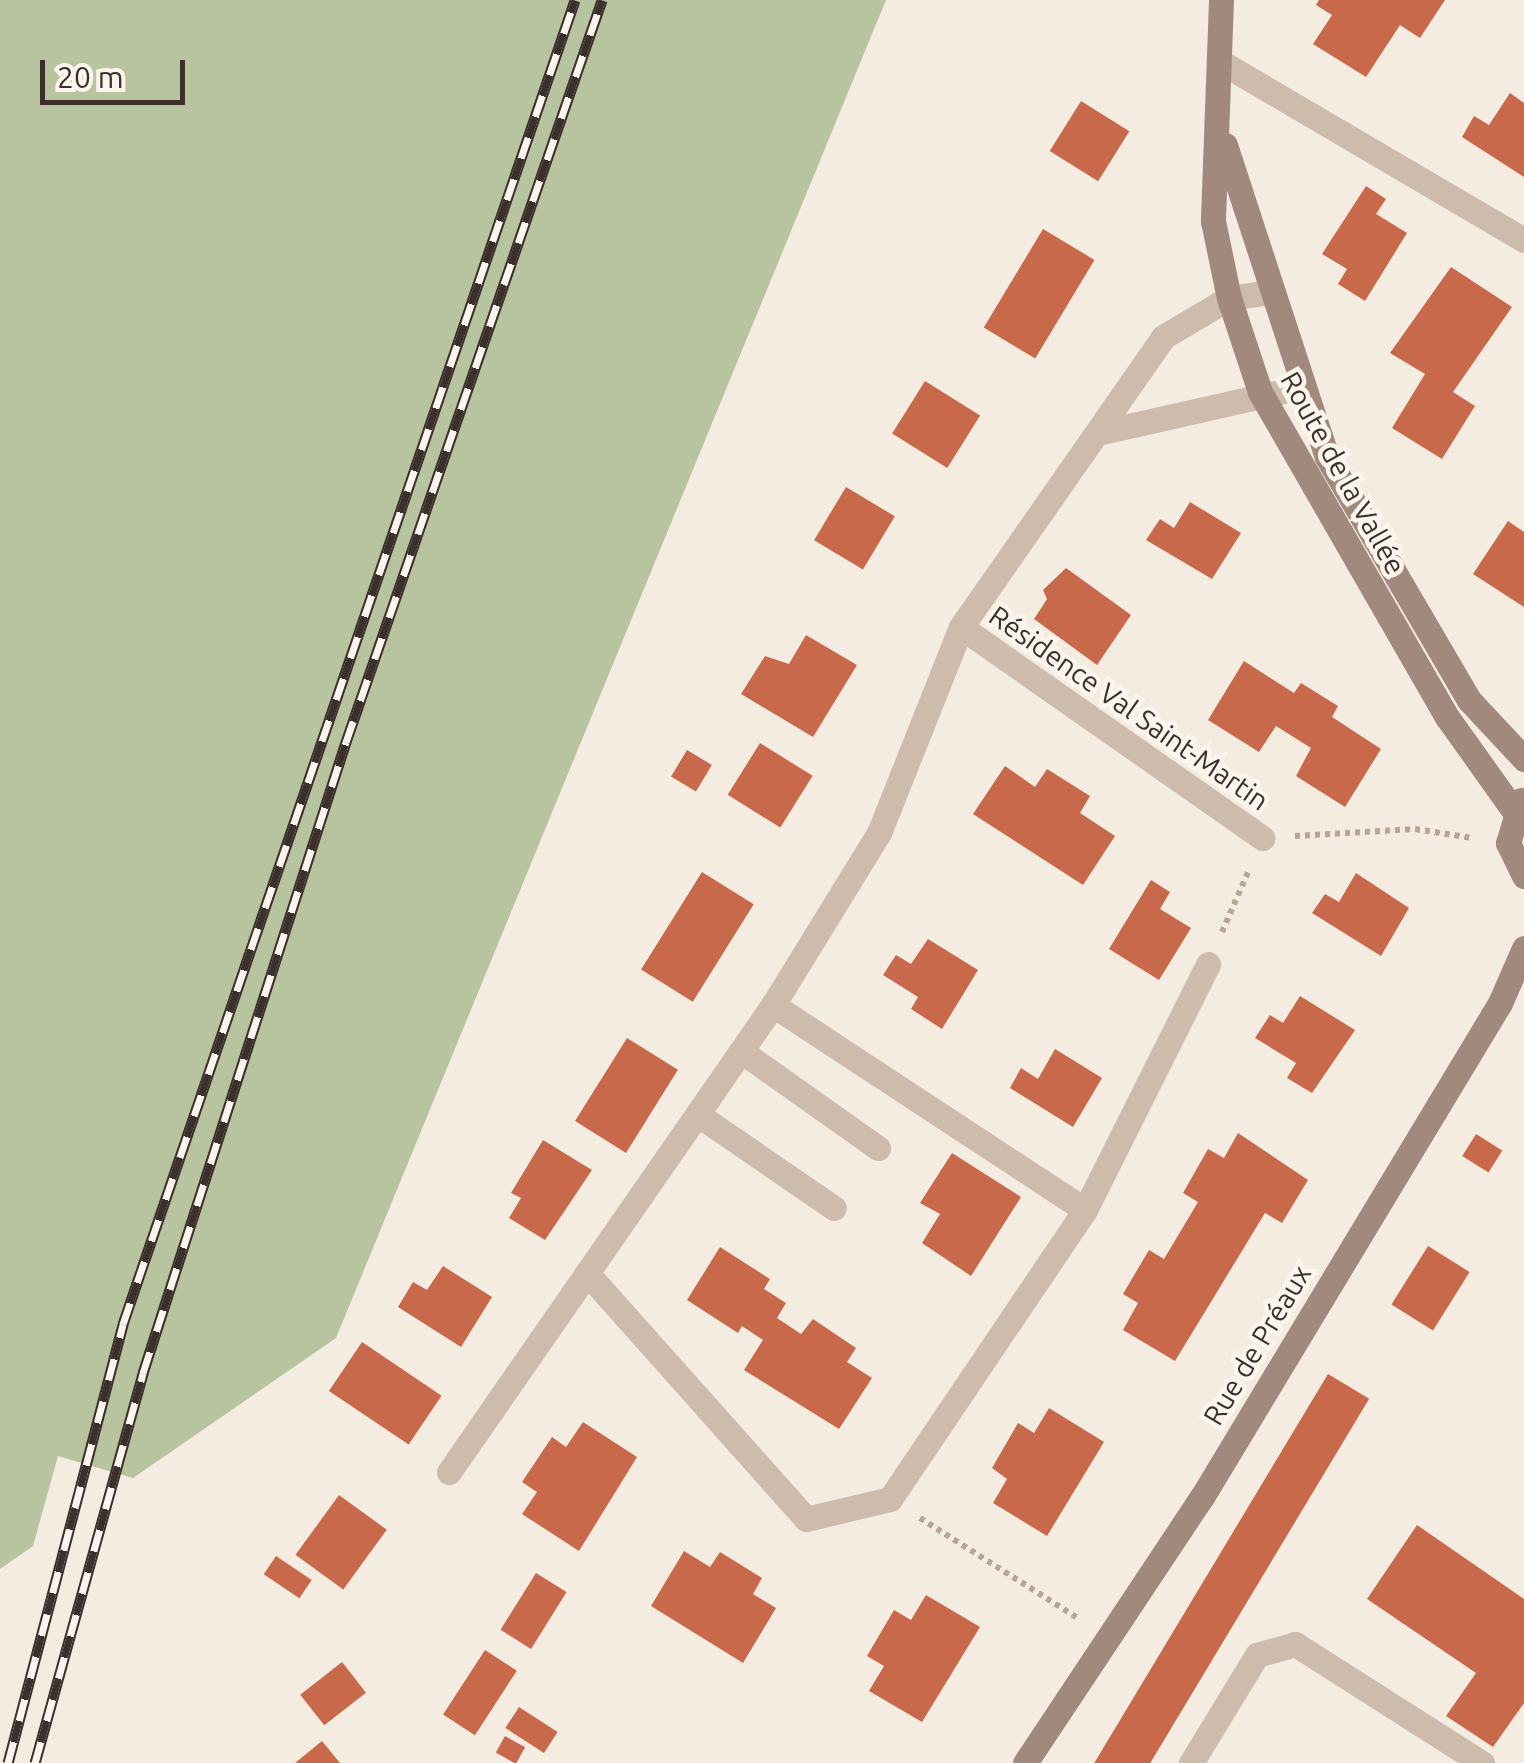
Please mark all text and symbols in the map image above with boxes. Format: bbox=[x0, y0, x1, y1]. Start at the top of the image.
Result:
scale bar bbox=[45, 40, 190, 102]
text: 20 m bbox=[57, 60, 124, 94]
street label: Route de la Vallée bbox=[1273, 366, 1413, 580]
street label: Résidence Val Saint-Martin bbox=[983, 599, 1275, 817]
street label: Rue de Préaux bbox=[1196, 1259, 1318, 1431]

